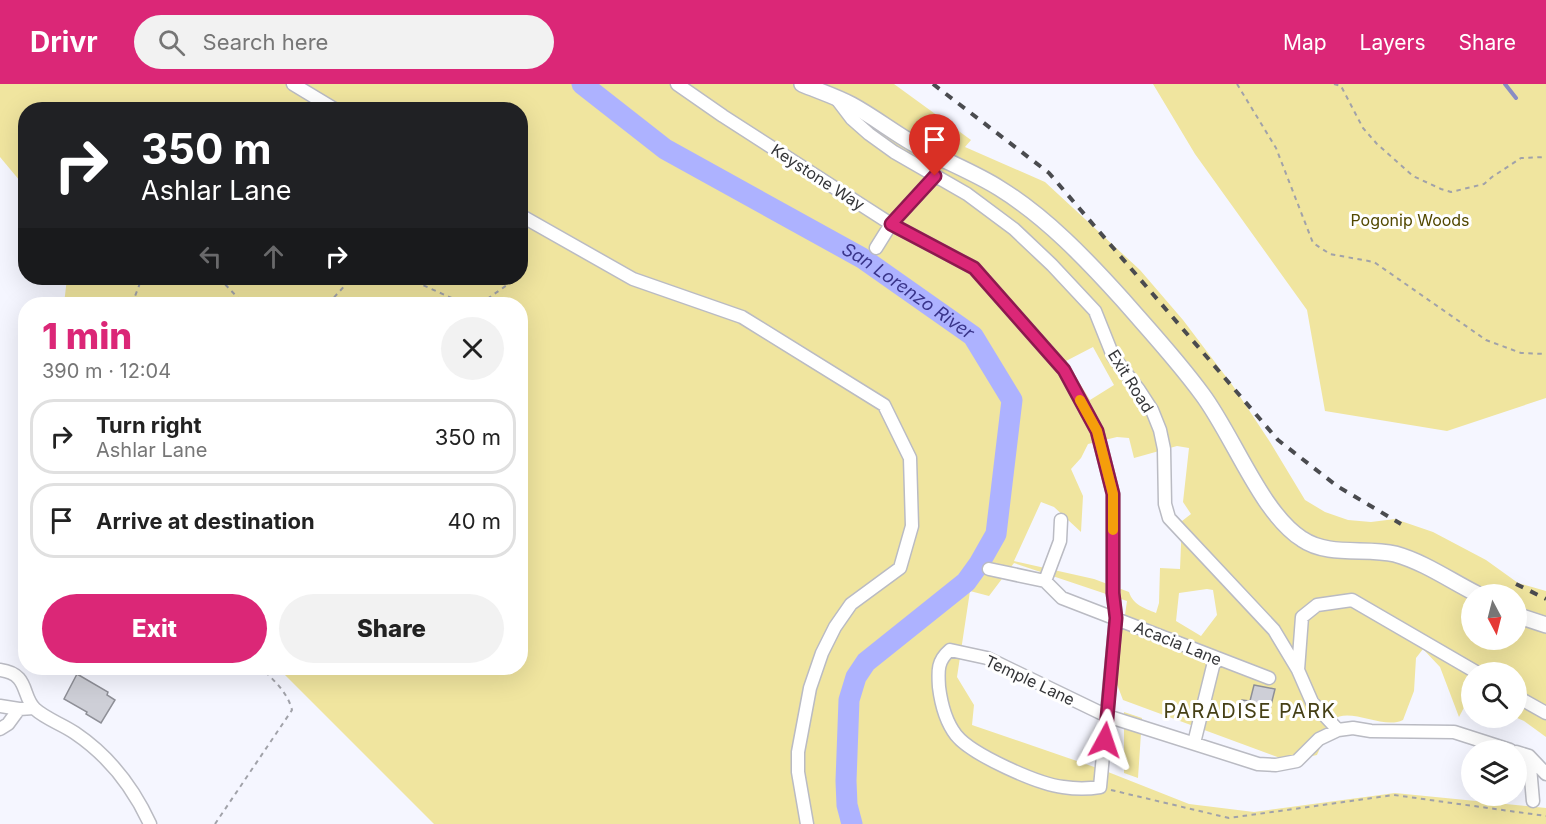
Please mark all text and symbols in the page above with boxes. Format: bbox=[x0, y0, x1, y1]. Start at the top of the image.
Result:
search box bbox=[134, 15, 554, 69]
text: Drivr bbox=[30, 25, 98, 59]
icon: search bbox=[155, 26, 188, 59]
text: Search here bbox=[203, 29, 328, 55]
text: Map bbox=[1283, 30, 1327, 55]
text: Layers bbox=[1360, 30, 1426, 55]
text: Share bbox=[1459, 30, 1516, 55]
pin bbox=[909, 114, 960, 176]
text: 350 m bbox=[141, 123, 272, 174]
icon: arrive bbox=[918, 123, 951, 156]
icon: right bbox=[42, 126, 120, 204]
street label: Keystone Way bbox=[768, 139, 868, 215]
text: Ashlar Lane bbox=[141, 174, 291, 207]
park label: Pogonip Woods bbox=[1350, 210, 1470, 230]
water label: San Lorenzo River bbox=[839, 238, 979, 344]
icon: left bbox=[194, 240, 227, 273]
icon: ahead bbox=[257, 240, 290, 273]
icon: right bbox=[320, 240, 353, 273]
text: 1 min bbox=[42, 314, 132, 358]
button: close bbox=[441, 317, 504, 380]
street label: Exit Road bbox=[1104, 346, 1158, 416]
text: 390 m · 12:04 bbox=[42, 359, 171, 383]
text: Turn right bbox=[96, 412, 202, 438]
icon: right bbox=[45, 420, 78, 453]
text: 350 m bbox=[435, 424, 501, 450]
text: Ashlar Lane bbox=[96, 438, 207, 462]
icon: arrive bbox=[45, 504, 78, 537]
text: Arrive at destination bbox=[96, 508, 315, 534]
text: 40 m bbox=[447, 508, 501, 534]
north arrow bbox=[1461, 584, 1527, 650]
map controls bbox=[1461, 584, 1527, 806]
button: Exit bbox=[42, 594, 267, 663]
button: Share bbox=[279, 594, 504, 663]
street label: Acacia Lane bbox=[1131, 616, 1225, 670]
street label: Temple Lane bbox=[982, 650, 1078, 710]
button: search bbox=[1461, 662, 1527, 728]
district label: PARADISE PARK bbox=[1164, 699, 1336, 723]
position arrow bbox=[1073, 708, 1137, 772]
button: layers bbox=[1461, 740, 1527, 806]

